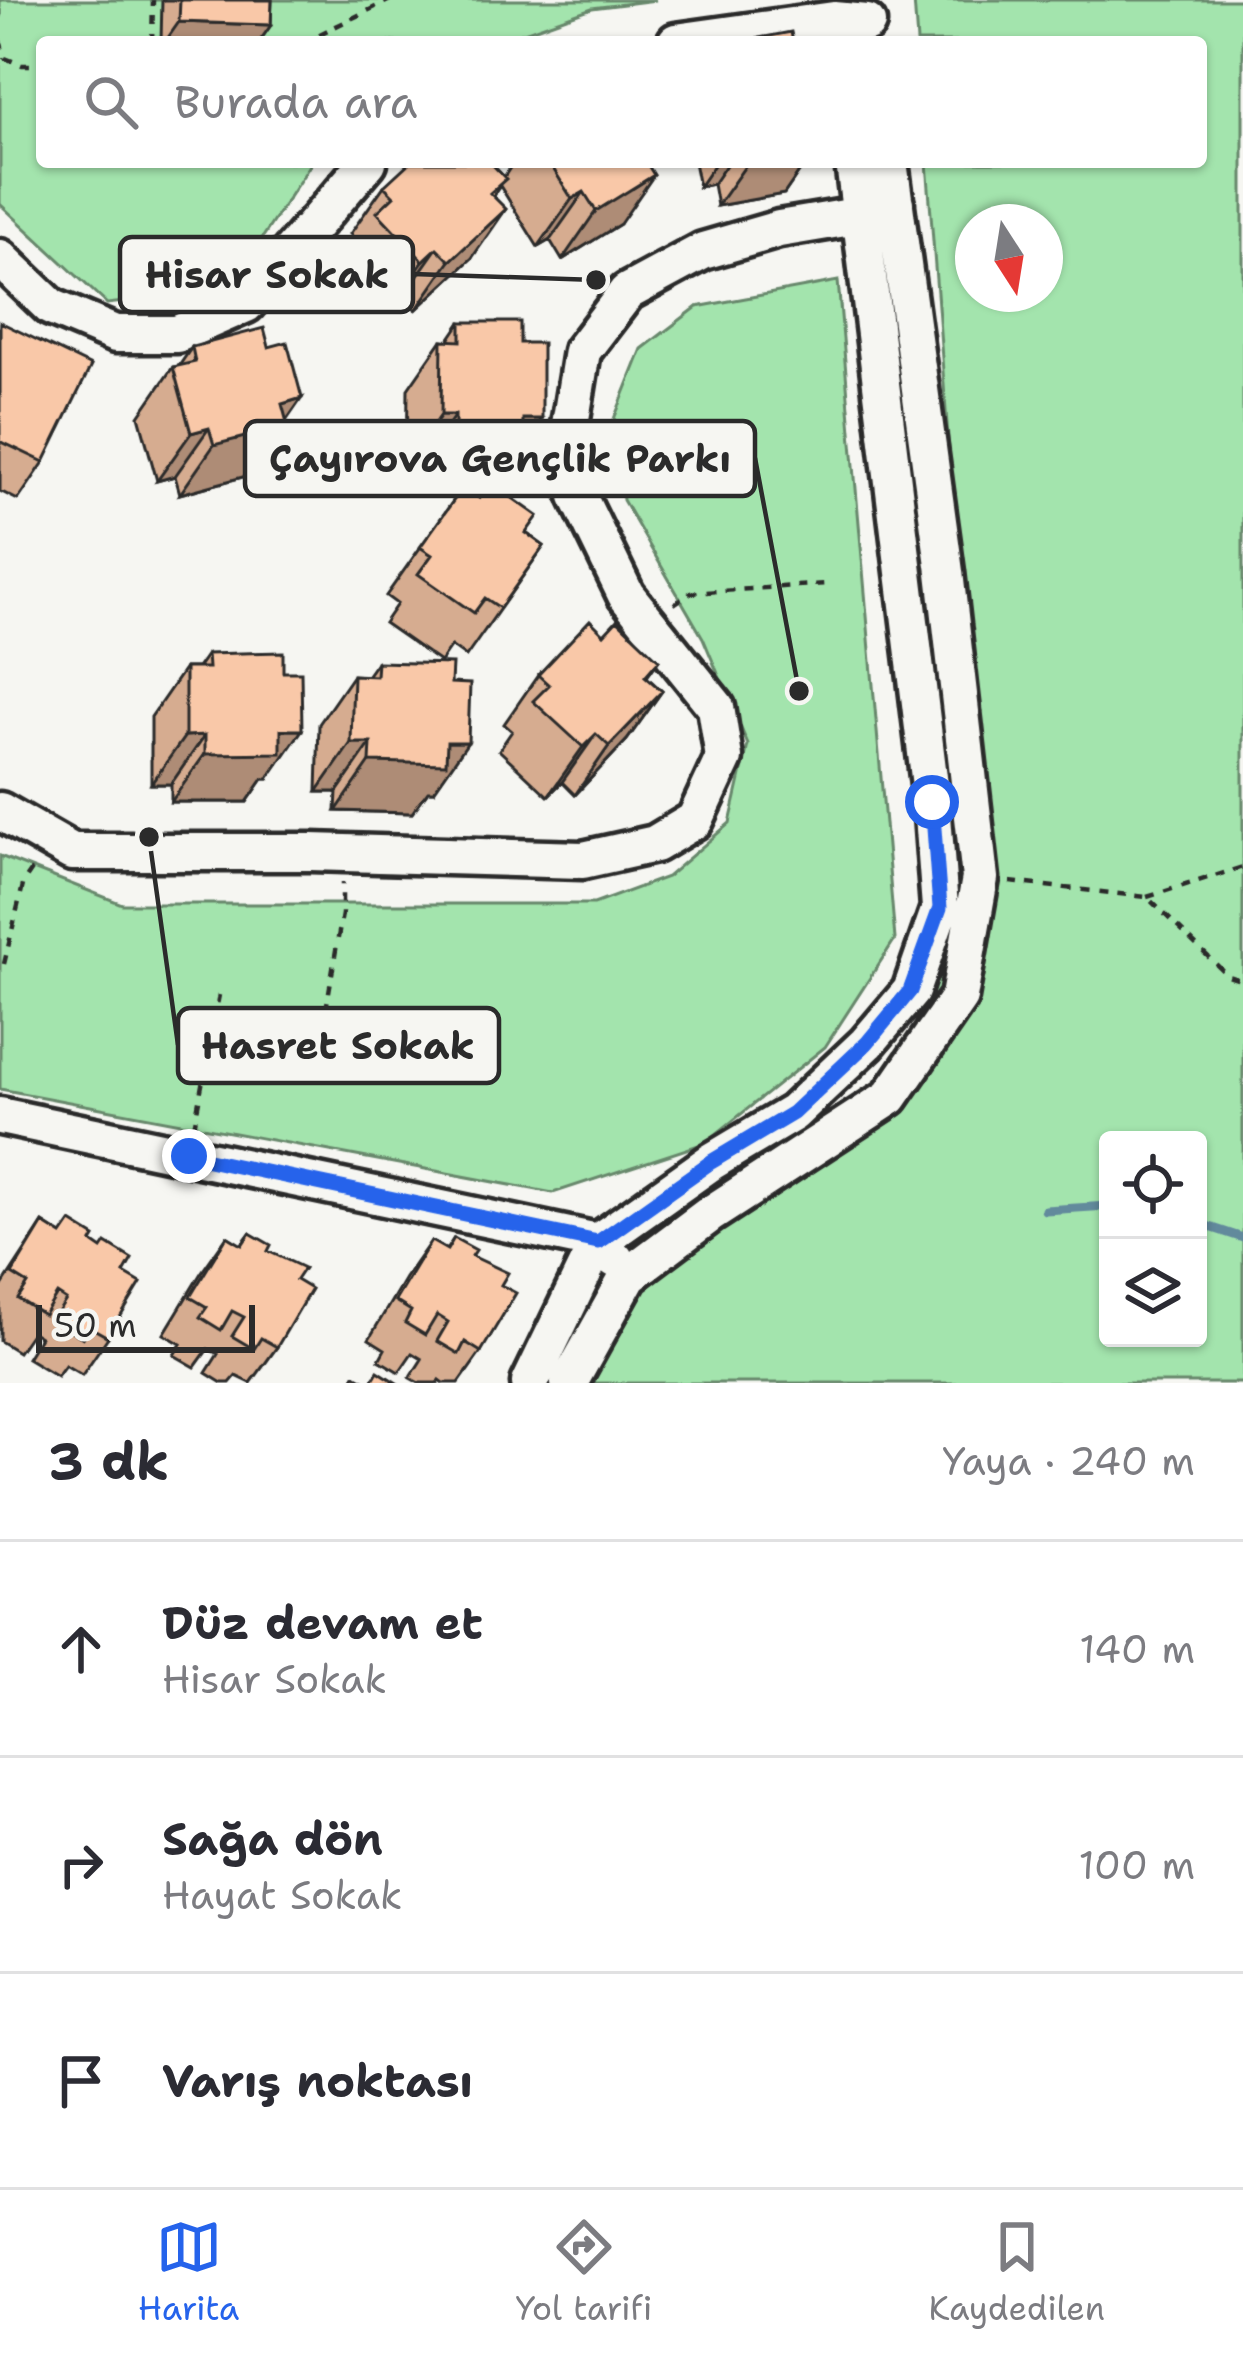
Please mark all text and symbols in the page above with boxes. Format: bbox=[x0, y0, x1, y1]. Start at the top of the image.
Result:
search box bbox=[36, 36, 1207, 168]
icon: search bbox=[78, 69, 144, 135]
text: Burada ara bbox=[174, 72, 417, 132]
north arrow bbox=[955, 204, 1063, 312]
callout: Hisar Sokak bbox=[120, 237, 413, 312]
text: Hisar Sokak bbox=[145, 248, 389, 300]
callout: Çayırova Gençlik Parkı bbox=[245, 421, 755, 496]
text: Çayırova Gençlik Parkı bbox=[269, 432, 731, 484]
route start bbox=[905, 775, 959, 829]
callout: Hasret Sokak bbox=[178, 1008, 499, 1083]
text: Hasret Sokak bbox=[201, 1019, 475, 1071]
route end bbox=[162, 1129, 216, 1183]
map controls bbox=[1099, 1131, 1207, 1347]
button: locate bbox=[1099, 1131, 1207, 1239]
button: layers bbox=[1099, 1239, 1207, 1347]
scale bar bbox=[36, 1299, 255, 1352]
text: 50 m bbox=[54, 1303, 137, 1348]
text: 3 dk bbox=[48, 1427, 169, 1495]
text: Yaya · 240 m bbox=[942, 1435, 1195, 1487]
text: Düz devam et bbox=[162, 1593, 483, 1653]
icon: ahead bbox=[48, 1616, 114, 1682]
text: 140 m bbox=[1079, 1623, 1195, 1675]
text: Hisar Sokak bbox=[162, 1653, 387, 1705]
text: Sağa dön bbox=[162, 1809, 383, 1869]
icon: right bbox=[48, 1832, 114, 1898]
text: 100 m bbox=[1079, 1839, 1195, 1891]
text: Hayat Sokak bbox=[162, 1869, 402, 1921]
icon: arrive bbox=[48, 2048, 114, 2114]
text: Varış noktası bbox=[162, 2051, 473, 2111]
tab: Harita bbox=[138, 2214, 239, 2331]
tab: Yol tarifi bbox=[515, 2214, 652, 2331]
tab: Kaydedilen bbox=[929, 2214, 1105, 2331]

